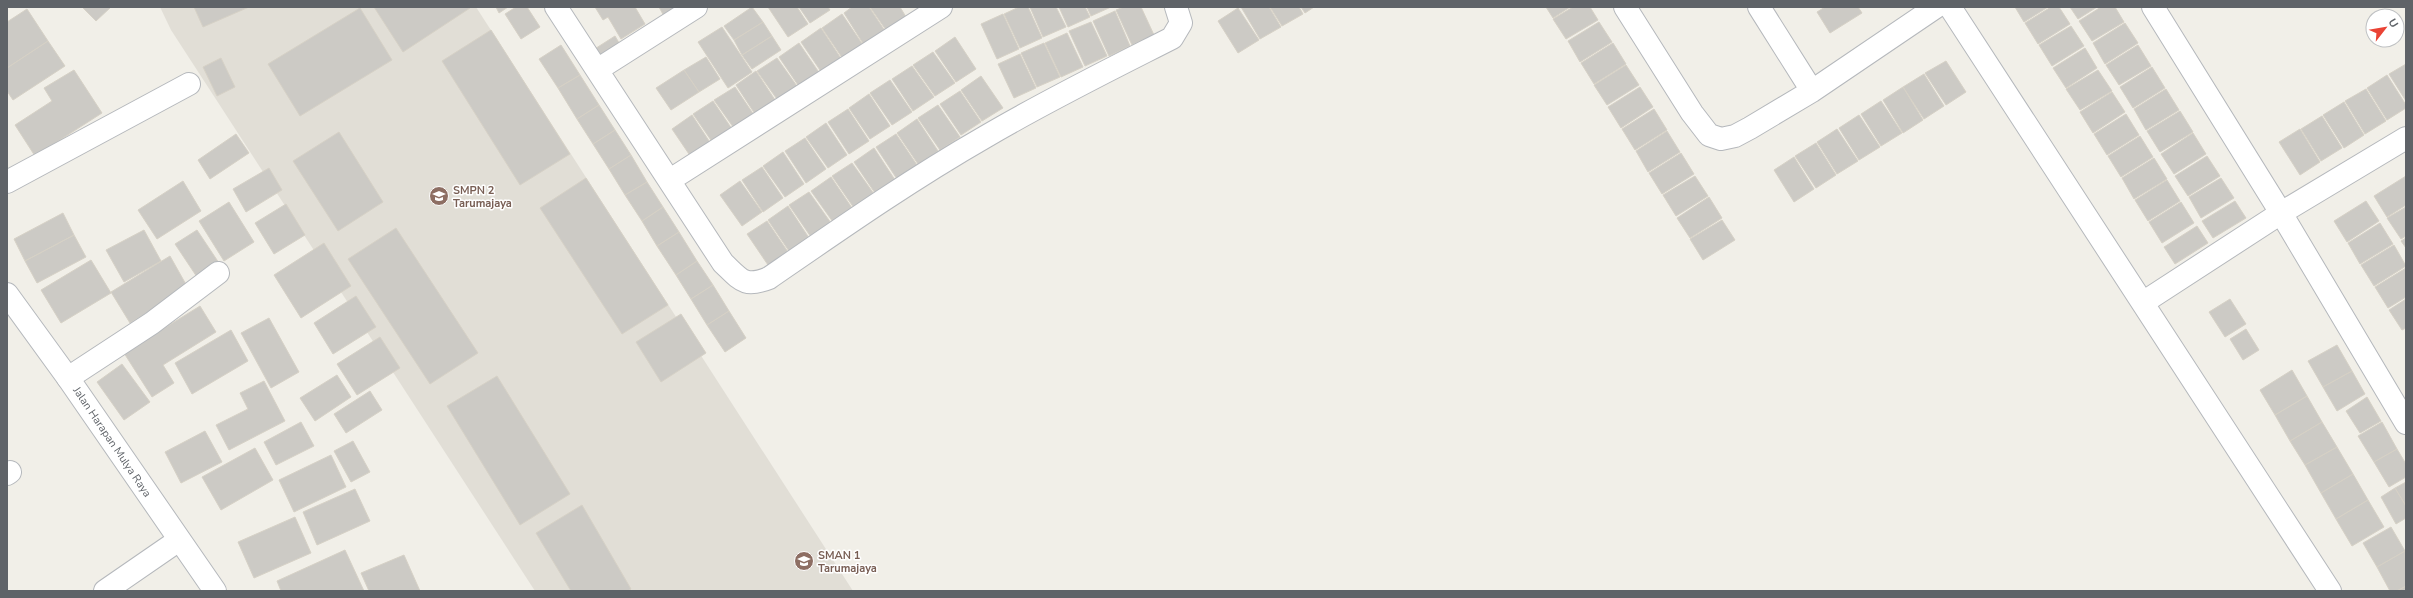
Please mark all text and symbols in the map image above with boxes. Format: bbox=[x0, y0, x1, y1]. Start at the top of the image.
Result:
north arrow bbox=[2365, 8, 2405, 48]
text: U bbox=[2385, 16, 2402, 30]
place label: SMPN 2 Tarumajaya bbox=[453, 183, 512, 211]
school or university icon: SMPN 2 Tarumajaya bbox=[428, 185, 450, 207]
street label: Jalan Harapan Mulya Raya bbox=[69, 383, 155, 500]
place label: SMAN 1 Tarumajaya bbox=[818, 548, 877, 576]
school or university icon: SMAN 1 Tarumajaya bbox=[793, 550, 815, 572]

